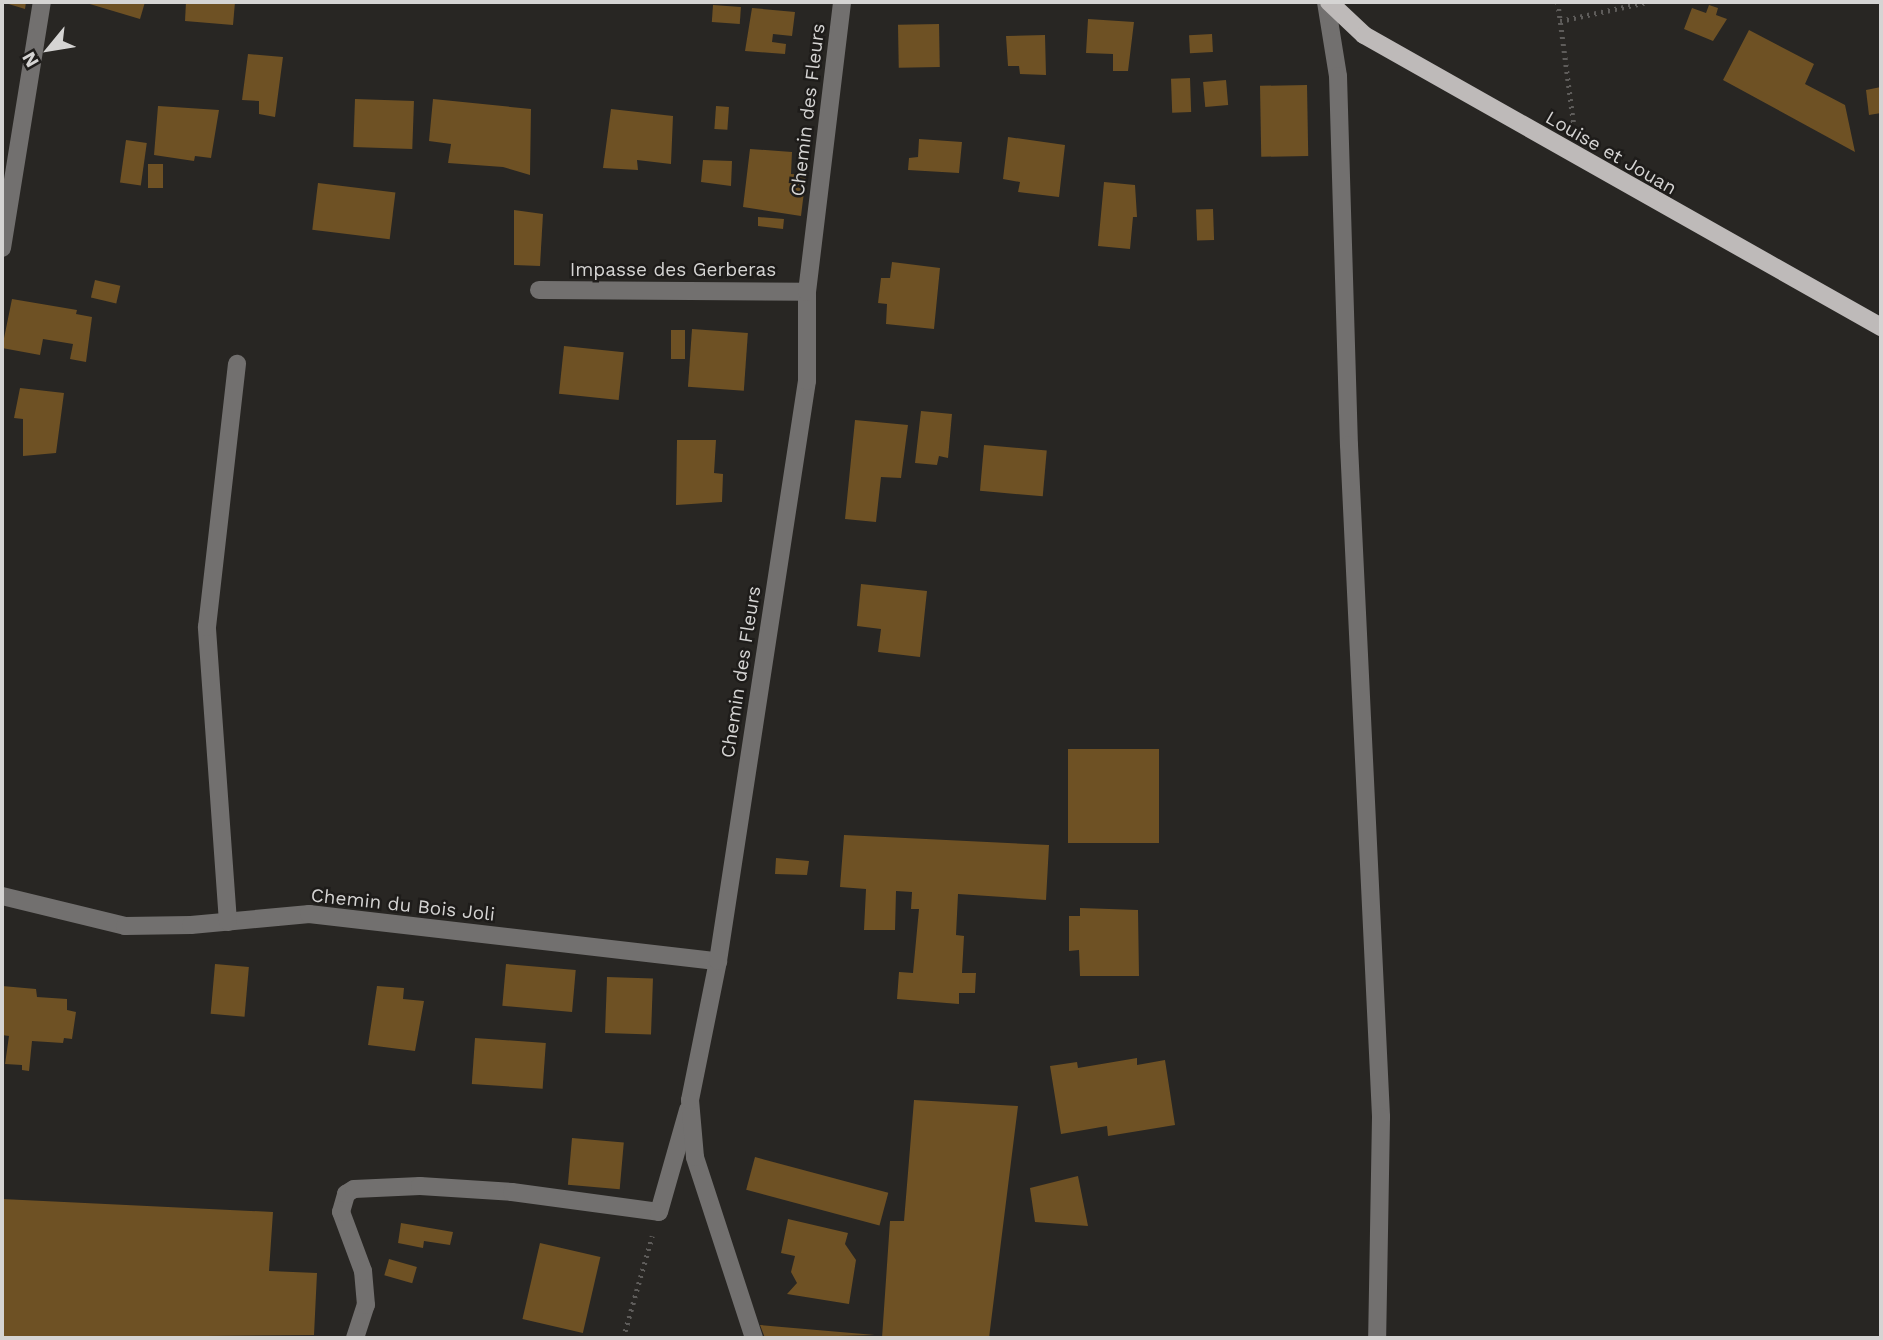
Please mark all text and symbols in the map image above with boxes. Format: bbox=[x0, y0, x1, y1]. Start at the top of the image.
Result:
north arrow bbox=[14, 14, 84, 84]
street label: Chemin des Fleurs bbox=[786, 22, 830, 198]
text: N bbox=[17, 48, 44, 72]
street label: Louise et Jouan bbox=[1541, 106, 1681, 200]
street label: Impasse des Gerberas bbox=[570, 259, 776, 281]
street label: Chemin des Fleurs bbox=[716, 584, 766, 760]
street label: Chemin du Bois Joli bbox=[310, 884, 496, 926]

